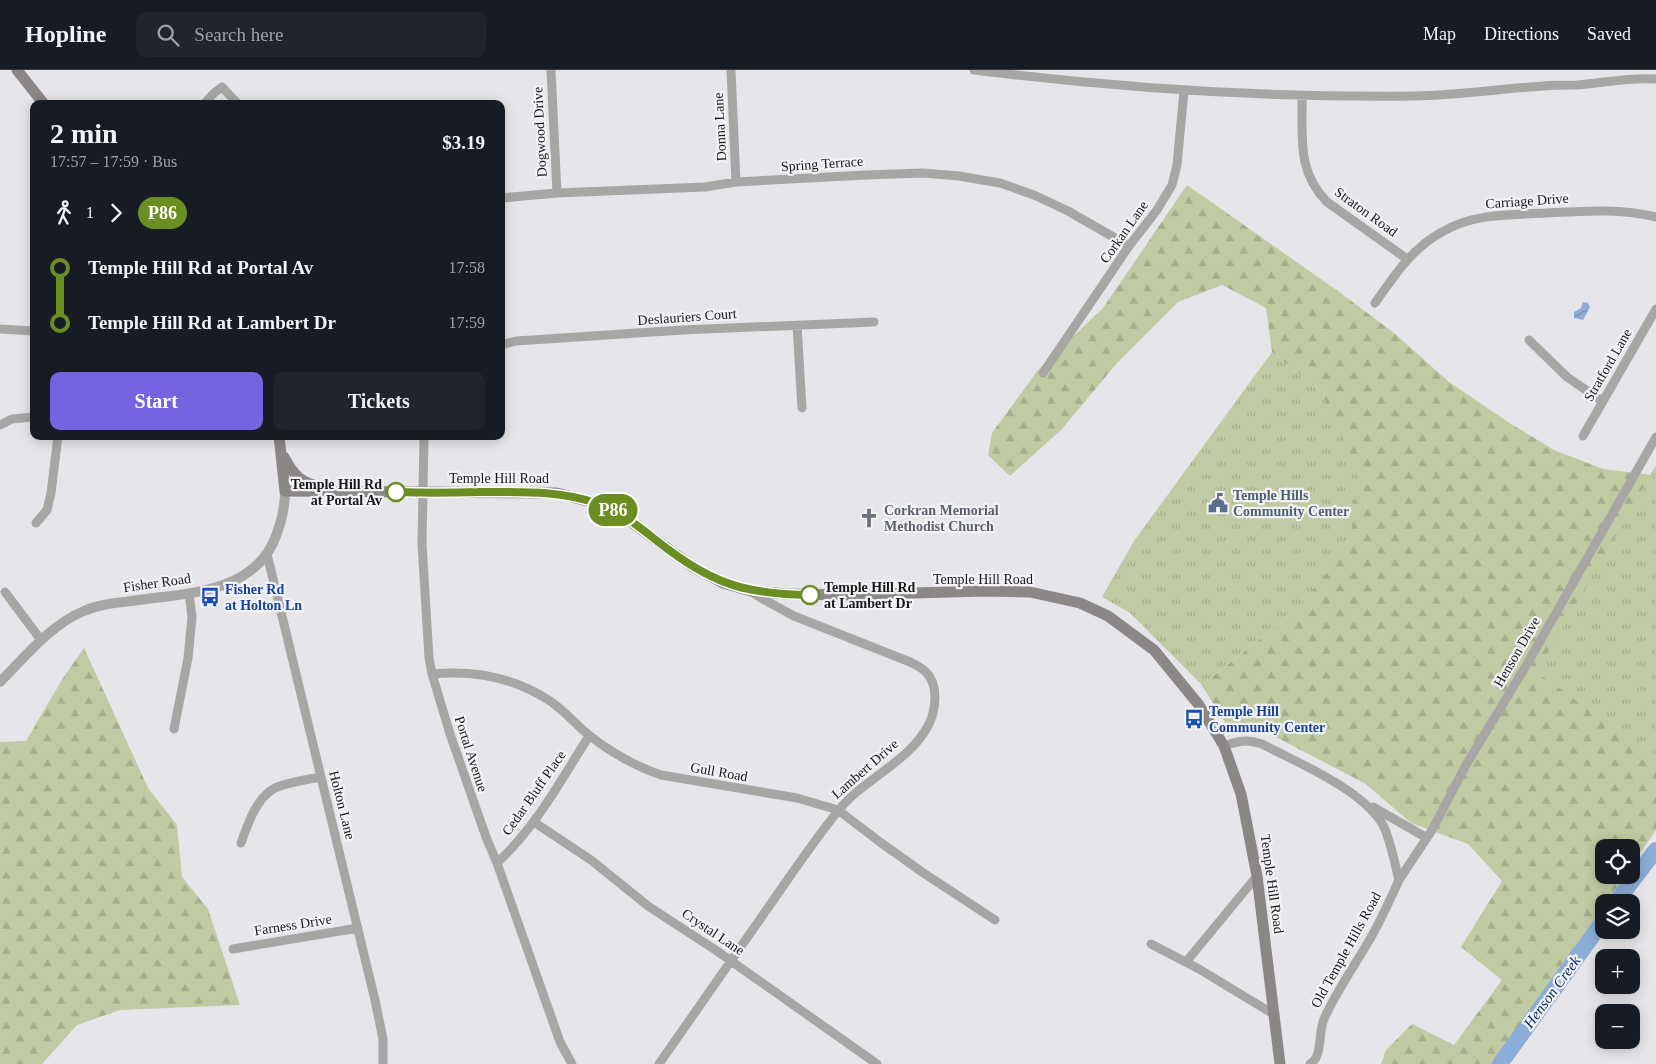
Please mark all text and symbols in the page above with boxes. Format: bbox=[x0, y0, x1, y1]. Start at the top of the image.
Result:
search box bbox=[136, 12, 486, 57]
text: Hopline bbox=[25, 21, 106, 47]
icon: search bbox=[154, 21, 182, 49]
text: Search here bbox=[194, 24, 284, 45]
text: Map bbox=[1423, 24, 1456, 44]
text: Directions bbox=[1484, 24, 1559, 44]
text: Saved bbox=[1587, 24, 1631, 44]
street label: Dogwood Drive bbox=[530, 86, 550, 178]
street label: Donna Lane bbox=[711, 92, 729, 162]
text: 2 min bbox=[50, 118, 118, 149]
text: $3.19 bbox=[442, 132, 485, 153]
text: 17:57 – 17:59 · Bus bbox=[50, 153, 177, 170]
street label: Spring Terrace bbox=[780, 154, 864, 174]
street label: Straton Road bbox=[1332, 184, 1400, 240]
street label: Carriage Drive bbox=[1485, 191, 1569, 211]
street label: Corkan Lane bbox=[1097, 198, 1151, 266]
icon: walk bbox=[50, 199, 78, 227]
icon: forward bbox=[102, 199, 130, 227]
text: P86 bbox=[148, 203, 177, 223]
text: 1 bbox=[86, 204, 94, 221]
text: Temple Hill Rd at Portal Av bbox=[88, 257, 313, 278]
text: 17:58 bbox=[449, 259, 485, 276]
street label: Deslauriers Court bbox=[637, 306, 737, 328]
text: Temple Hill Rd at Lambert Dr bbox=[88, 312, 336, 333]
text: 17:59 bbox=[449, 314, 485, 331]
street label: Stratford Lane bbox=[1581, 326, 1635, 404]
button: Start bbox=[50, 372, 263, 430]
button: Tickets bbox=[273, 372, 485, 430]
street label: Temple Hill Road bbox=[449, 471, 549, 486]
place label: Temple Hill Rd at Portal Av bbox=[291, 477, 382, 508]
marker: Temple Hill Rd at Portal Av bbox=[386, 482, 406, 502]
place label: Temple Hills Community Center bbox=[1233, 488, 1349, 519]
public building icon: Temple Hills Community Center bbox=[1207, 492, 1229, 514]
line badge: P86 bbox=[584, 494, 642, 526]
text: P86 bbox=[599, 500, 628, 520]
place label: Corkran Memorial Methodist Church bbox=[884, 503, 999, 534]
church icon: Corkran Memorial Methodist Church bbox=[858, 507, 880, 529]
street label: Fisher Road bbox=[122, 571, 192, 595]
street label: Temple Hill Road bbox=[933, 572, 1033, 587]
place label: Temple Hill Rd at Lambert Dr bbox=[824, 580, 915, 611]
place label: Fisher Rd at Holton Ln bbox=[225, 582, 302, 613]
marker: Temple Hill Rd at Lambert Dr bbox=[800, 585, 820, 605]
bus stop icon: Fisher Rd at Holton Ln bbox=[199, 586, 221, 608]
street label: Henson Drive bbox=[1491, 614, 1543, 690]
place label: Temple Hill Community Center bbox=[1209, 704, 1325, 735]
bus stop icon: Temple Hill Community Center bbox=[1183, 708, 1205, 730]
street label: Portal Avenue bbox=[452, 714, 490, 794]
street label: Lambert Drive bbox=[829, 736, 901, 802]
street label: Cedar Bluff Place bbox=[499, 748, 569, 838]
street label: Gull Road bbox=[689, 760, 749, 784]
street label: Holton Lane bbox=[326, 769, 358, 841]
street label: Temple Hill Road bbox=[1258, 833, 1286, 935]
map controls bbox=[1595, 839, 1640, 1049]
button: locate bbox=[1595, 839, 1640, 884]
street label: Old Temple Hills Road bbox=[1308, 890, 1384, 1010]
button: layers bbox=[1595, 894, 1640, 939]
street label: Crystal Lane bbox=[679, 906, 747, 958]
street label: Farness Drive bbox=[253, 911, 333, 939]
button: + bbox=[1595, 949, 1640, 994]
water label: Henson Creek bbox=[1520, 953, 1584, 1032]
button: − bbox=[1595, 1004, 1640, 1049]

